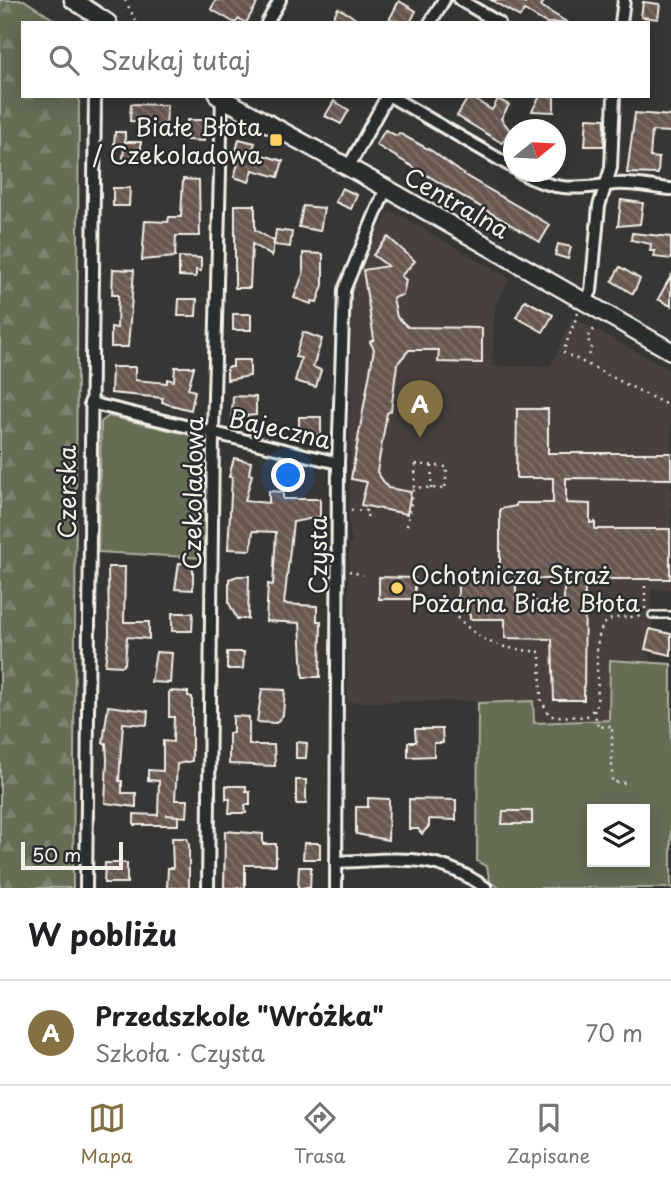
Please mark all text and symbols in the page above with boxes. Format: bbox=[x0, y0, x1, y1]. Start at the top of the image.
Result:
search box bbox=[21, 21, 650, 98]
text: Szukaj tutaj bbox=[101, 40, 251, 79]
icon: search bbox=[45, 41, 83, 79]
place label: Białe Błota / Czekoladowa bbox=[92, 108, 262, 172]
north arrow bbox=[503, 119, 566, 182]
marker: Białe Błota / Czekoladowa bbox=[268, 132, 284, 148]
street label: Centralna bbox=[398, 157, 516, 247]
pin: A bbox=[397, 380, 443, 438]
street label: Bajeczna bbox=[225, 399, 335, 457]
street label: Czekoladowa bbox=[173, 416, 211, 570]
street label: Czerska bbox=[48, 445, 84, 539]
your location bbox=[271, 458, 305, 492]
street label: Czysta bbox=[299, 516, 335, 594]
place label: Ochotnicza Straż Pożarna Białe Błota bbox=[411, 556, 640, 620]
marker: Ochotnicza Straż Pożarna Białe Błota bbox=[389, 580, 405, 596]
map controls bbox=[587, 804, 650, 867]
button: layers bbox=[587, 804, 650, 867]
scale bar bbox=[21, 839, 122, 871]
text: 50 m bbox=[32, 840, 81, 868]
text: W pobliżu bbox=[28, 911, 177, 956]
text: Przedszkole "Wróżka" bbox=[95, 996, 384, 1035]
text: A bbox=[42, 1015, 60, 1050]
text: 70 m bbox=[585, 1015, 643, 1050]
text: Szkoła · Czysta bbox=[95, 1035, 265, 1070]
tab: Mapa bbox=[81, 1099, 133, 1169]
tab: Trasa bbox=[294, 1099, 346, 1169]
tab: Zapisane bbox=[507, 1099, 590, 1169]

